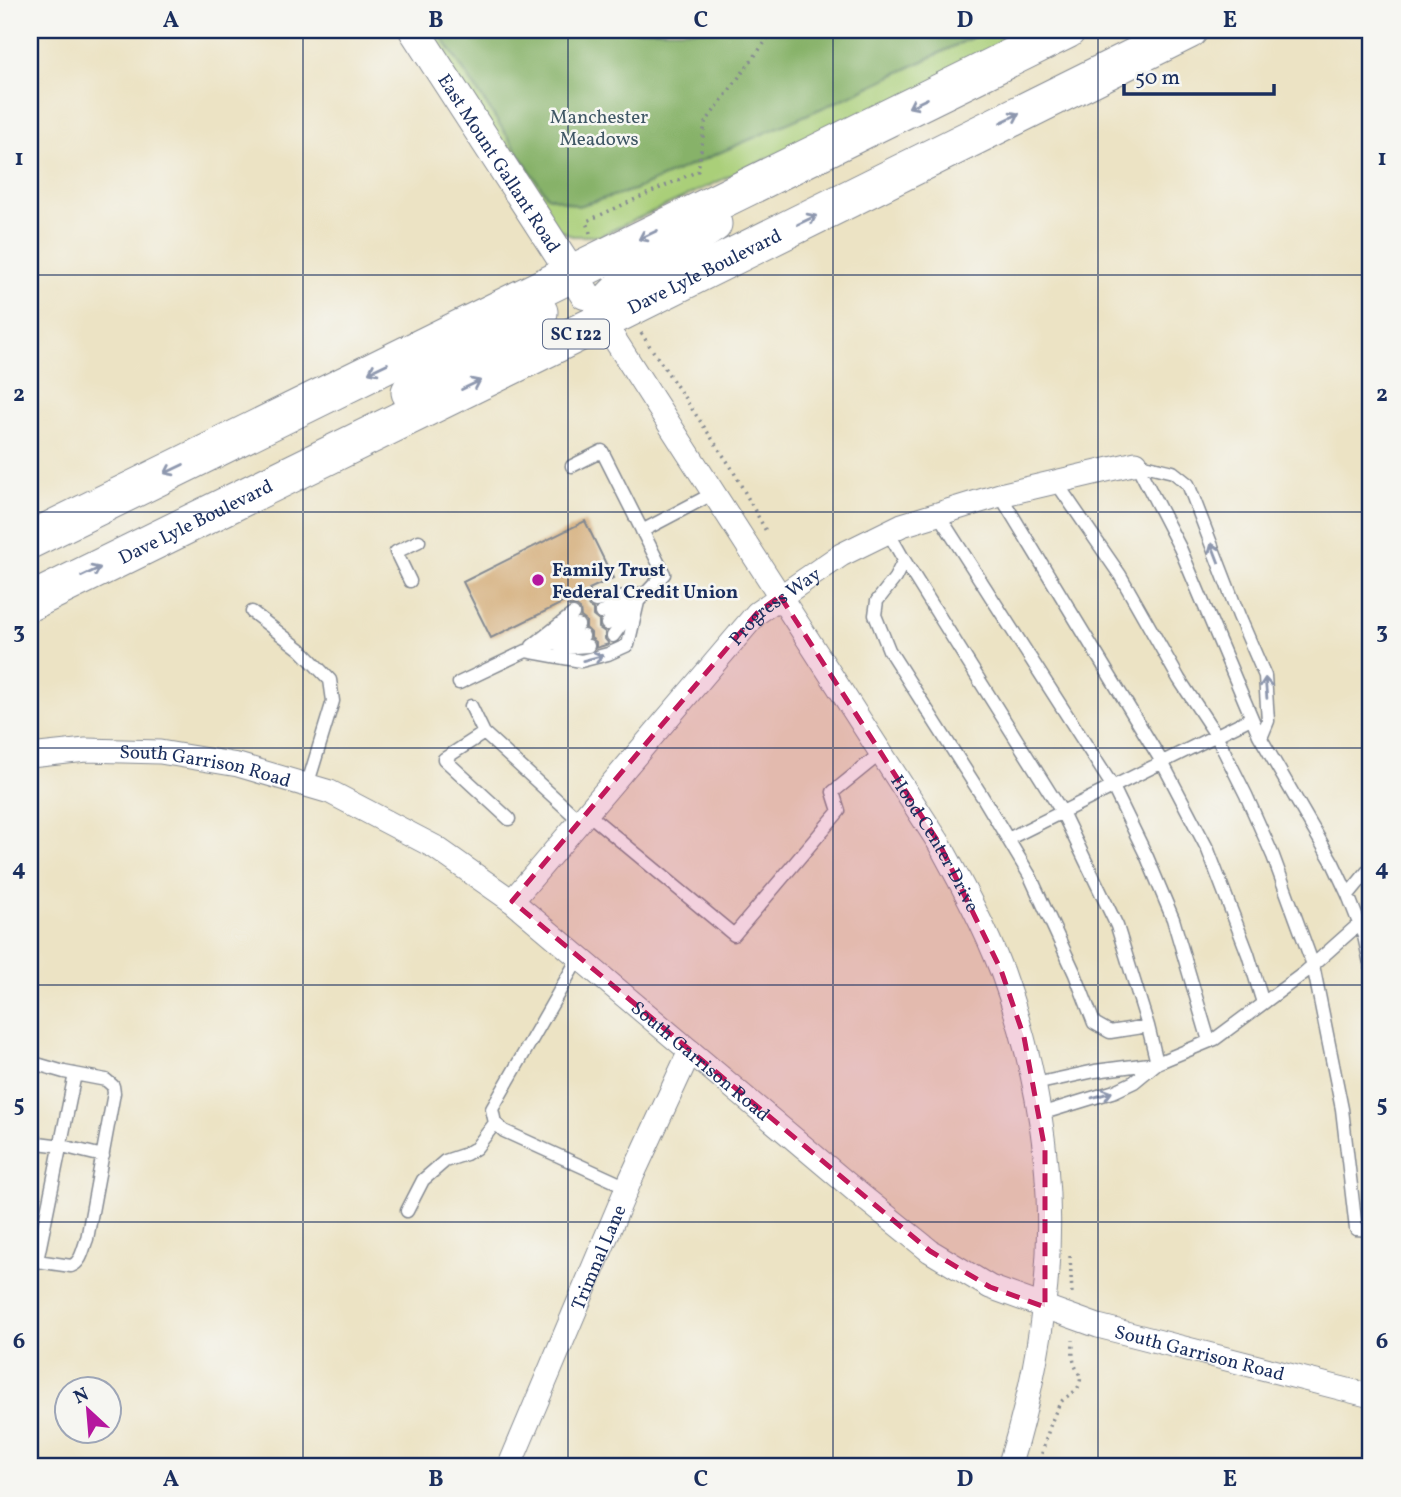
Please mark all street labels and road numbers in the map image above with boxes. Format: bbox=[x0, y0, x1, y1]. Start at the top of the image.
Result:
street label: East Mount Gallant Road bbox=[431, 69, 566, 258]
street label: Dave Lyle Boulevard bbox=[623, 223, 786, 322]
road number: SC 122 bbox=[543, 320, 609, 348]
street label: Dave Lyle Boulevard bbox=[115, 474, 278, 572]
street label: Progress Way bbox=[724, 562, 826, 652]
street label: South Garrison Road bbox=[119, 740, 294, 795]
street label: Hood Center Drive bbox=[883, 770, 985, 917]
street label: South Garrison Road bbox=[625, 996, 775, 1128]
street label: Trimnal Lane bbox=[566, 1201, 633, 1314]
street label: South Garrison Road bbox=[1112, 1320, 1287, 1388]

